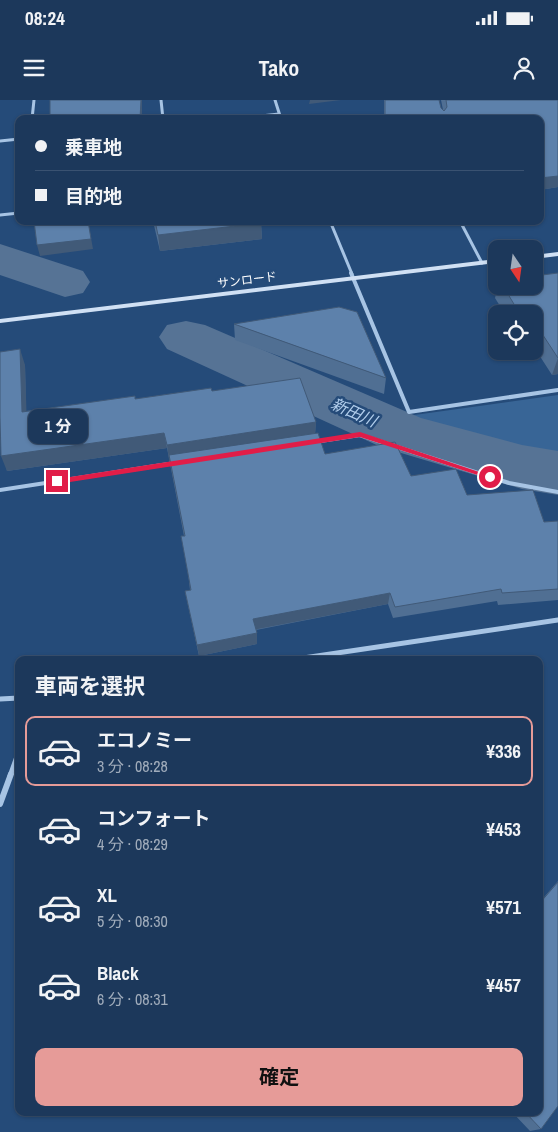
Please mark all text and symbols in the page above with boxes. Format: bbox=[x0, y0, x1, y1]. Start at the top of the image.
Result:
text: 08:24 bbox=[25, 5, 65, 31]
text: Tako bbox=[259, 53, 299, 83]
icon: menu bbox=[20, 54, 48, 82]
icon: person bbox=[510, 54, 538, 82]
text: 乗車地 bbox=[65, 134, 122, 160]
text: 目的地 bbox=[65, 183, 122, 209]
north arrow bbox=[488, 240, 542, 295]
map controls bbox=[488, 240, 543, 360]
street label: サンロード bbox=[216, 268, 278, 292]
button: locate bbox=[488, 305, 543, 360]
water label: 新田川 bbox=[328, 392, 382, 433]
callout: 1 分 bbox=[27, 408, 87, 444]
text: 1 分 bbox=[45, 415, 71, 437]
route start bbox=[479, 466, 501, 488]
route end bbox=[46, 470, 68, 492]
text: 車両を選択 bbox=[35, 671, 145, 701]
text: エコノミー bbox=[97, 727, 192, 753]
icon: car bbox=[37, 729, 82, 774]
text: ¥336 bbox=[486, 738, 521, 764]
text: 3 分 · 08:28 bbox=[97, 755, 168, 777]
text: コンフォート bbox=[97, 805, 210, 831]
icon: car bbox=[37, 807, 82, 852]
text: ¥453 bbox=[486, 816, 521, 842]
text: 4 分 · 08:29 bbox=[97, 833, 168, 855]
text: XL bbox=[97, 882, 117, 908]
icon: car bbox=[37, 885, 82, 930]
text: ¥571 bbox=[486, 894, 521, 920]
text: 5 分 · 08:30 bbox=[97, 910, 168, 932]
text: Black bbox=[97, 960, 139, 986]
icon: car bbox=[37, 963, 82, 1008]
text: ¥457 bbox=[486, 972, 521, 998]
text: 6 分 · 08:31 bbox=[97, 988, 168, 1010]
button: 確定 bbox=[35, 1048, 523, 1106]

